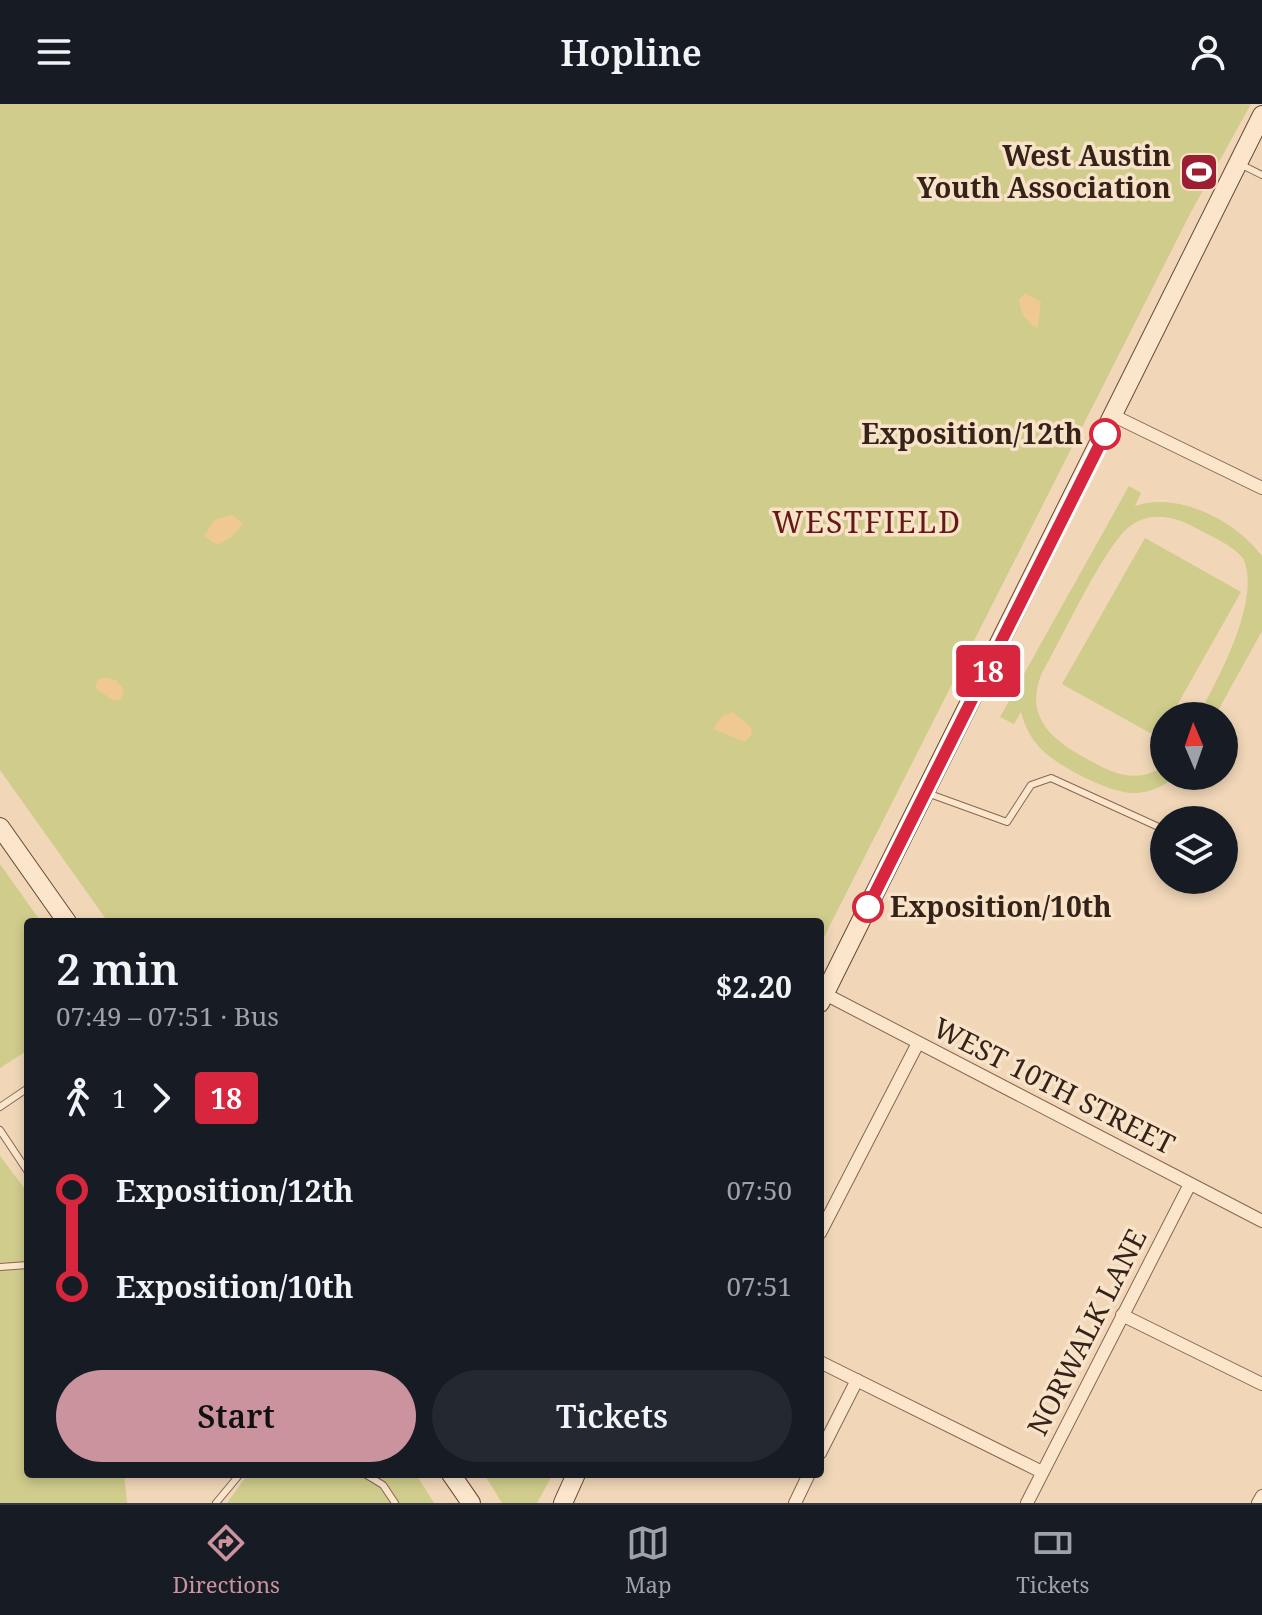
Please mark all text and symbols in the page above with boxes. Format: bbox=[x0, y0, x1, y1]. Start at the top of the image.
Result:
text: Hopline bbox=[560, 28, 702, 77]
icon: menu bbox=[32, 30, 76, 74]
icon: person bbox=[1186, 30, 1230, 74]
place label: West Austin Youth Association bbox=[917, 136, 1171, 206]
sports icon: West Austin Youth Association bbox=[1178, 151, 1220, 193]
place label: Exposition/12th bbox=[861, 414, 1083, 452]
marker: Exposition/12th bbox=[1090, 419, 1120, 449]
district label: WESTFIELD bbox=[772, 501, 962, 542]
line badge: 18 bbox=[952, 645, 1024, 697]
text: 18 bbox=[972, 652, 1004, 690]
north arrow bbox=[1150, 702, 1238, 790]
map controls bbox=[1150, 702, 1238, 894]
button: layers bbox=[1150, 806, 1238, 894]
place label: Exposition/10th bbox=[890, 887, 1112, 925]
marker: Exposition/10th bbox=[853, 892, 883, 922]
text: 2 min bbox=[56, 938, 179, 998]
text: $2.20 bbox=[715, 966, 792, 1007]
text: 07:49 – 07:51 · Bus bbox=[56, 998, 279, 1034]
street label: WEST 10TH STREET bbox=[927, 1008, 1182, 1162]
icon: walk bbox=[56, 1076, 100, 1120]
icon: forward bbox=[139, 1076, 183, 1120]
text: 18 bbox=[211, 1079, 242, 1117]
text: 1 bbox=[112, 1080, 127, 1116]
text: Exposition/12th bbox=[116, 1170, 354, 1211]
text: 07:50 bbox=[726, 1172, 792, 1208]
street label: NORWALK LANE bbox=[1018, 1222, 1155, 1441]
text: Exposition/10th bbox=[116, 1266, 354, 1307]
text: 07:51 bbox=[726, 1268, 792, 1304]
button: Start bbox=[56, 1370, 416, 1462]
button: Tickets bbox=[432, 1370, 792, 1462]
tab: Directions bbox=[172, 1521, 280, 1599]
tab: Map bbox=[625, 1521, 671, 1599]
tab: Tickets bbox=[1016, 1521, 1090, 1599]

